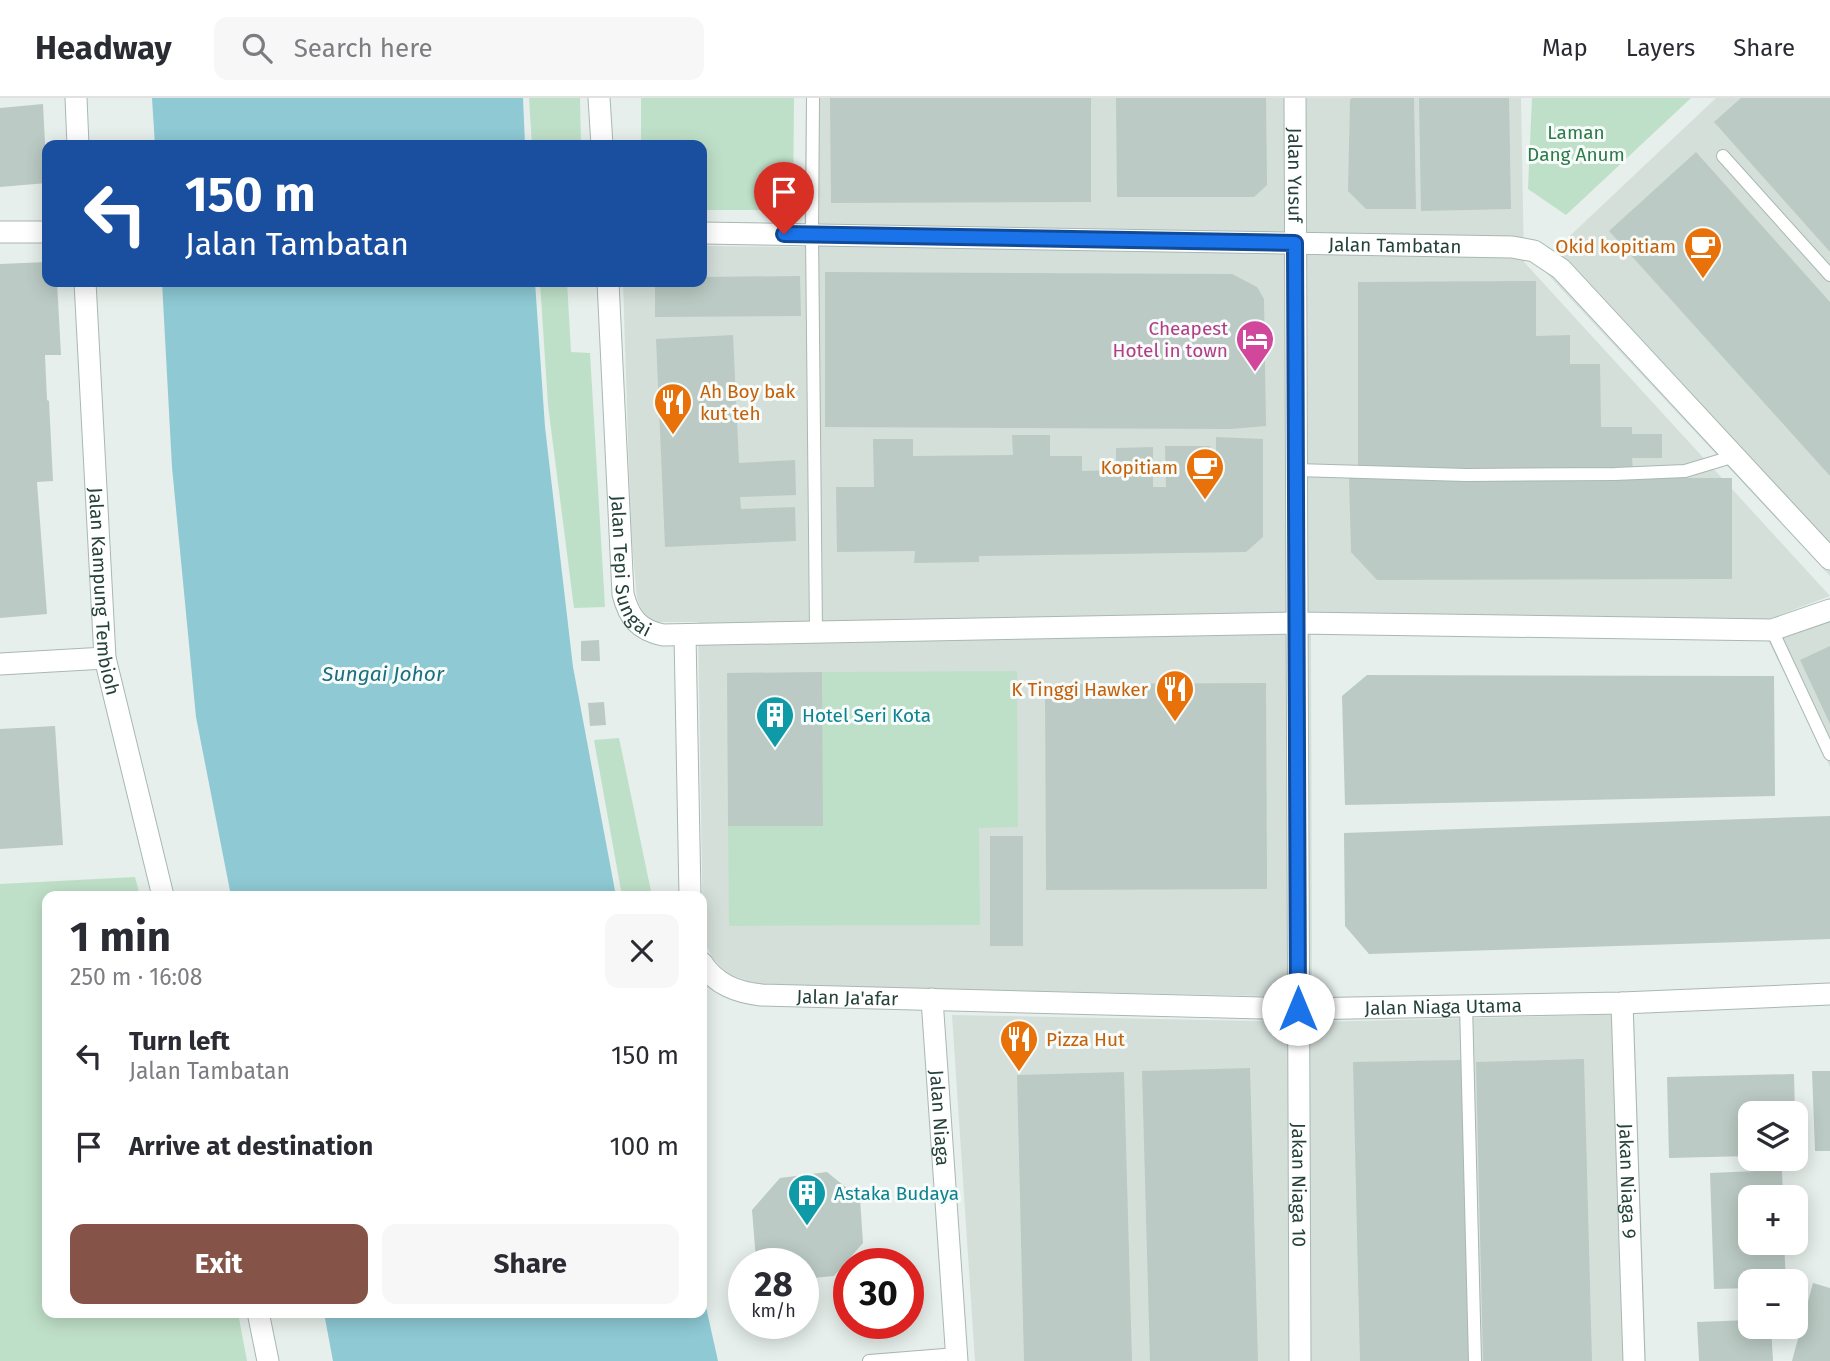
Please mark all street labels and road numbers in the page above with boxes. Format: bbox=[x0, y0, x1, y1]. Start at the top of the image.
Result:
street label: Jalan Yusuf bbox=[1284, 128, 1307, 224]
street label: Jalan Tambatan bbox=[1328, 232, 1462, 258]
street label: Jalan Kampung Tembioh bbox=[84, 487, 125, 697]
street label: Jalan Tepi Sungai bbox=[607, 495, 655, 642]
street label: Jalan Ja'afar bbox=[796, 984, 899, 1010]
street label: Jalan Niaga Utama bbox=[1364, 993, 1522, 1019]
street label: Jalan Niaga bbox=[925, 1069, 955, 1167]
street label: Jakan Niaga 10 bbox=[1288, 1123, 1311, 1247]
street label: Jakan Niaga 9 bbox=[1615, 1123, 1641, 1239]

